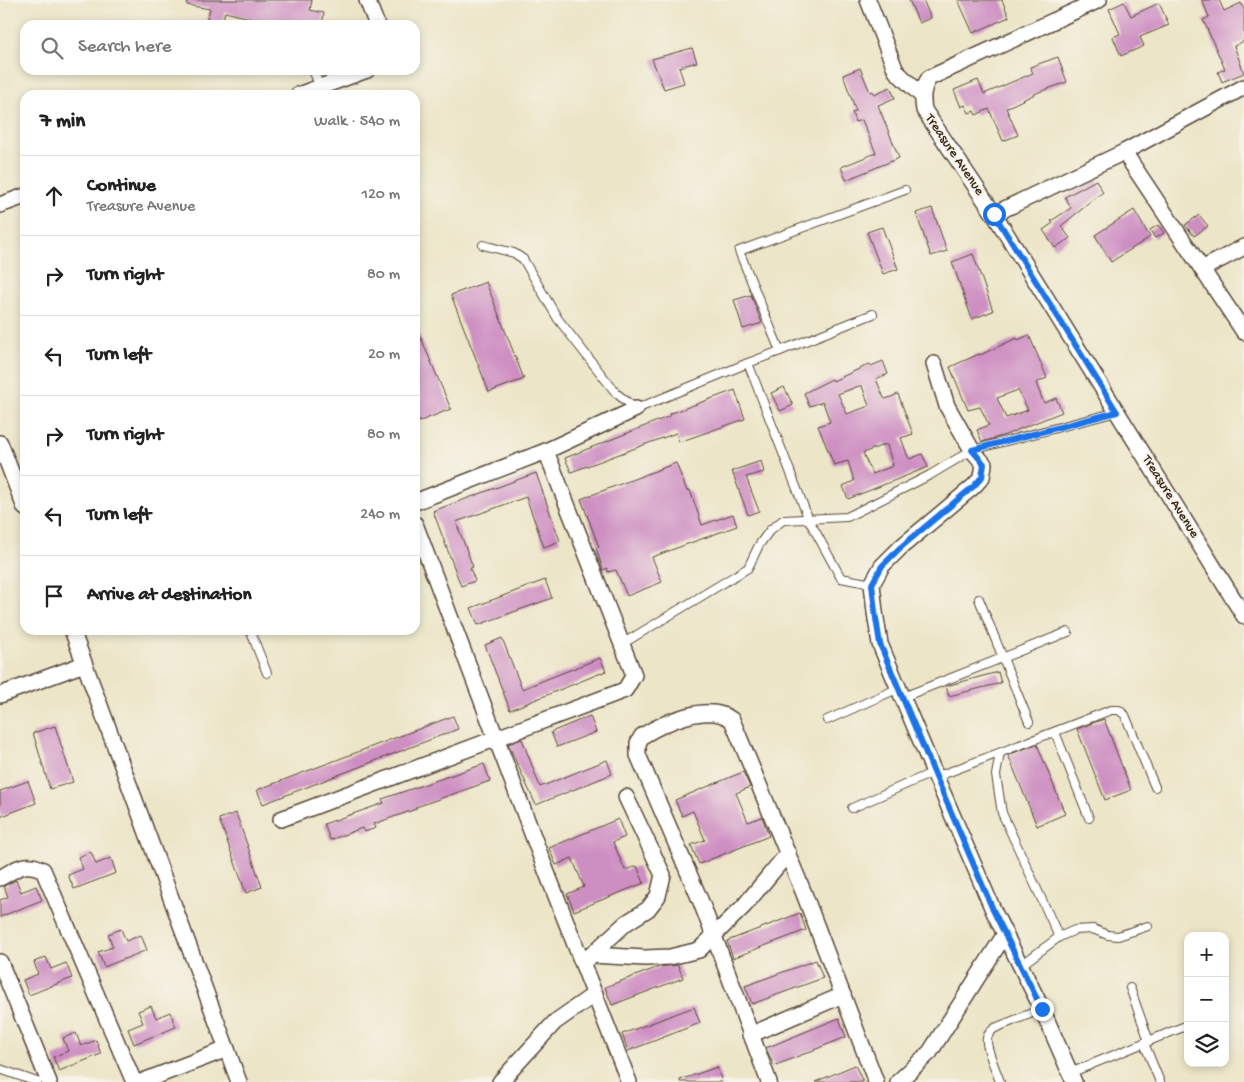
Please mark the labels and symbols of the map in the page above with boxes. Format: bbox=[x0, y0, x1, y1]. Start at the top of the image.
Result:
street label: Treasure Avenue bbox=[920, 110, 988, 200]
route start bbox=[983, 203, 1006, 226]
street label: Treasure Avenue bbox=[1137, 452, 1203, 542]
route end bbox=[1031, 998, 1054, 1021]

